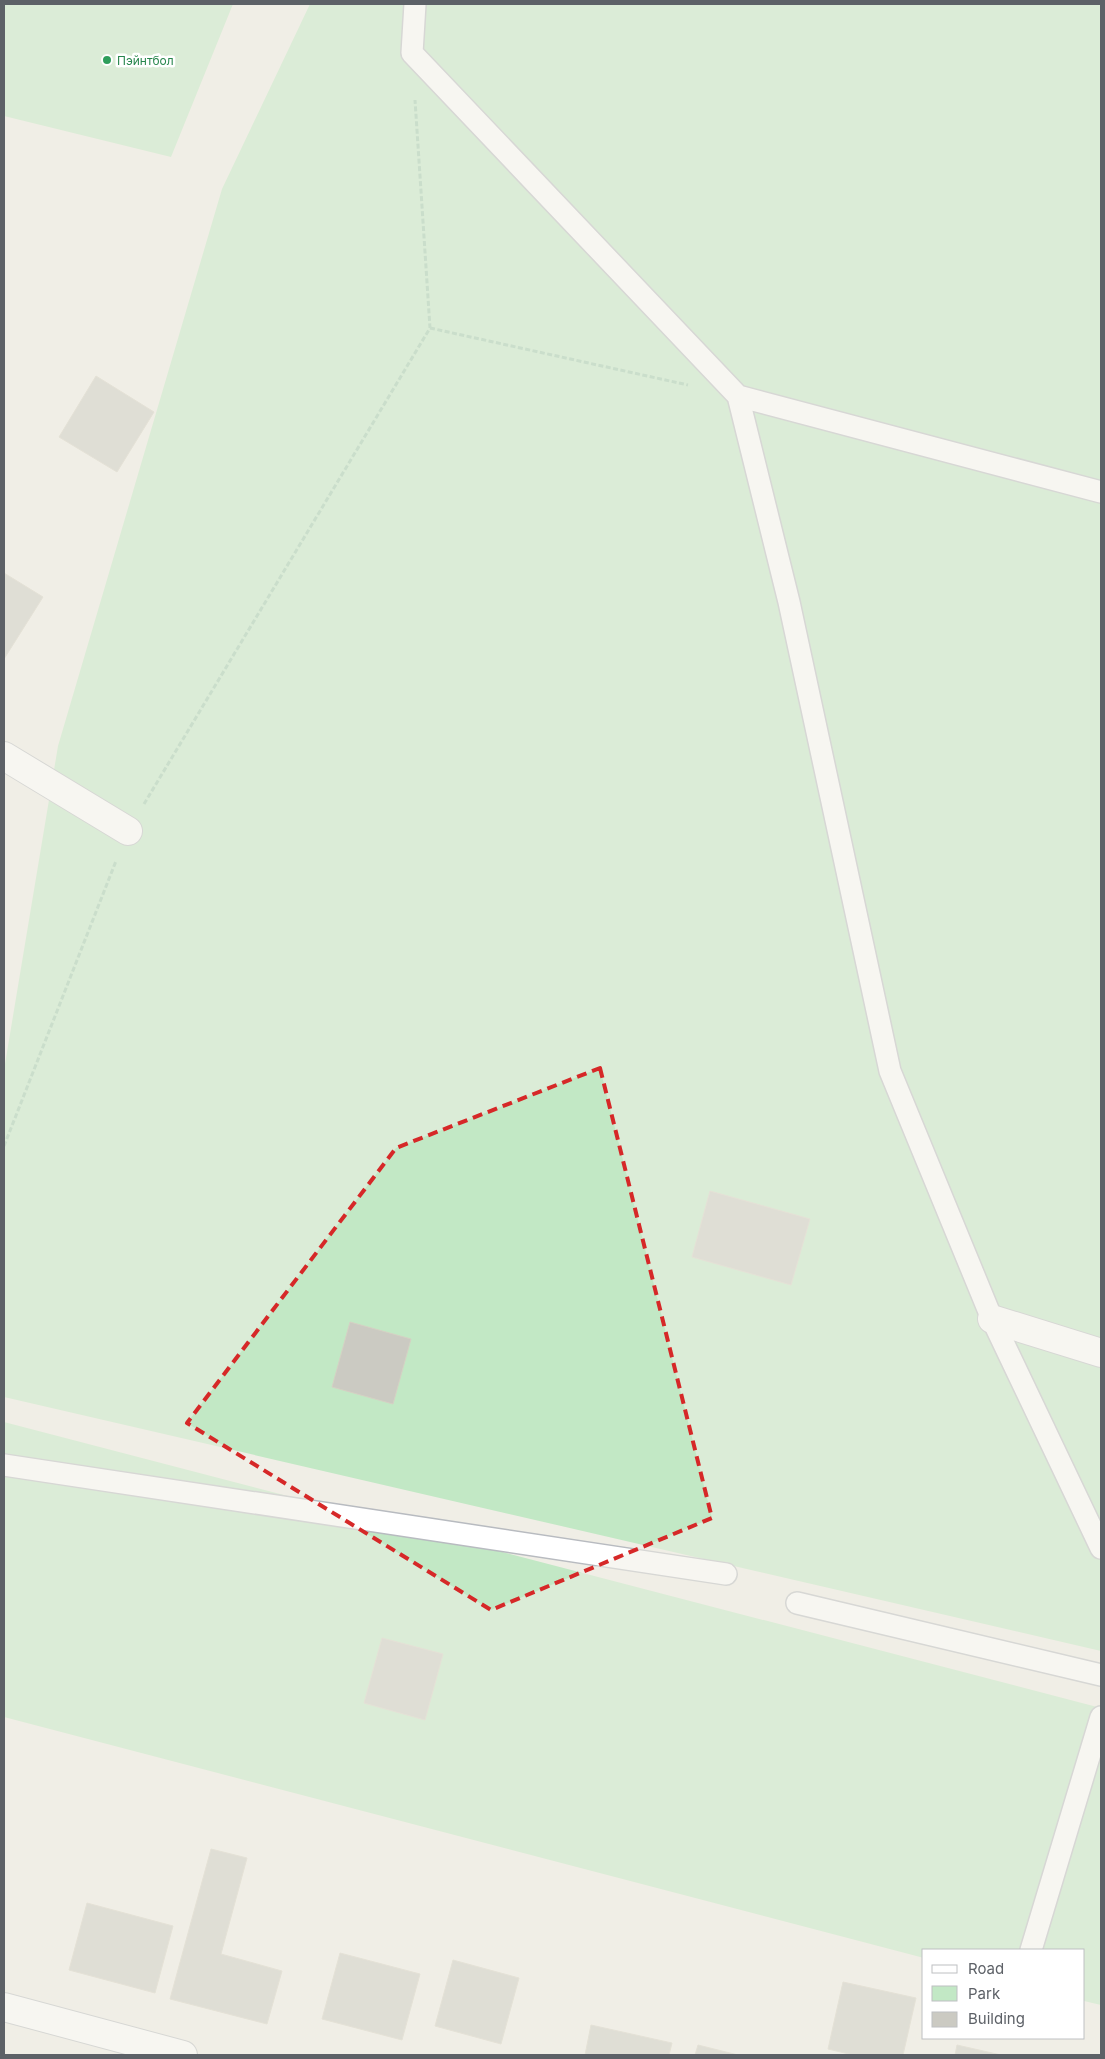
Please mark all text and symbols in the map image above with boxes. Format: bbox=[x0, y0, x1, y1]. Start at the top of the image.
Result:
place label: Пэйнтбол bbox=[117, 53, 174, 68]
marker: Пэйнтбол bbox=[101, 54, 113, 66]
legend bbox=[922, 1949, 1085, 2039]
text: Road bbox=[968, 1959, 1004, 1978]
text: Park bbox=[968, 1984, 1001, 2003]
text: Building bbox=[968, 2009, 1025, 2028]

